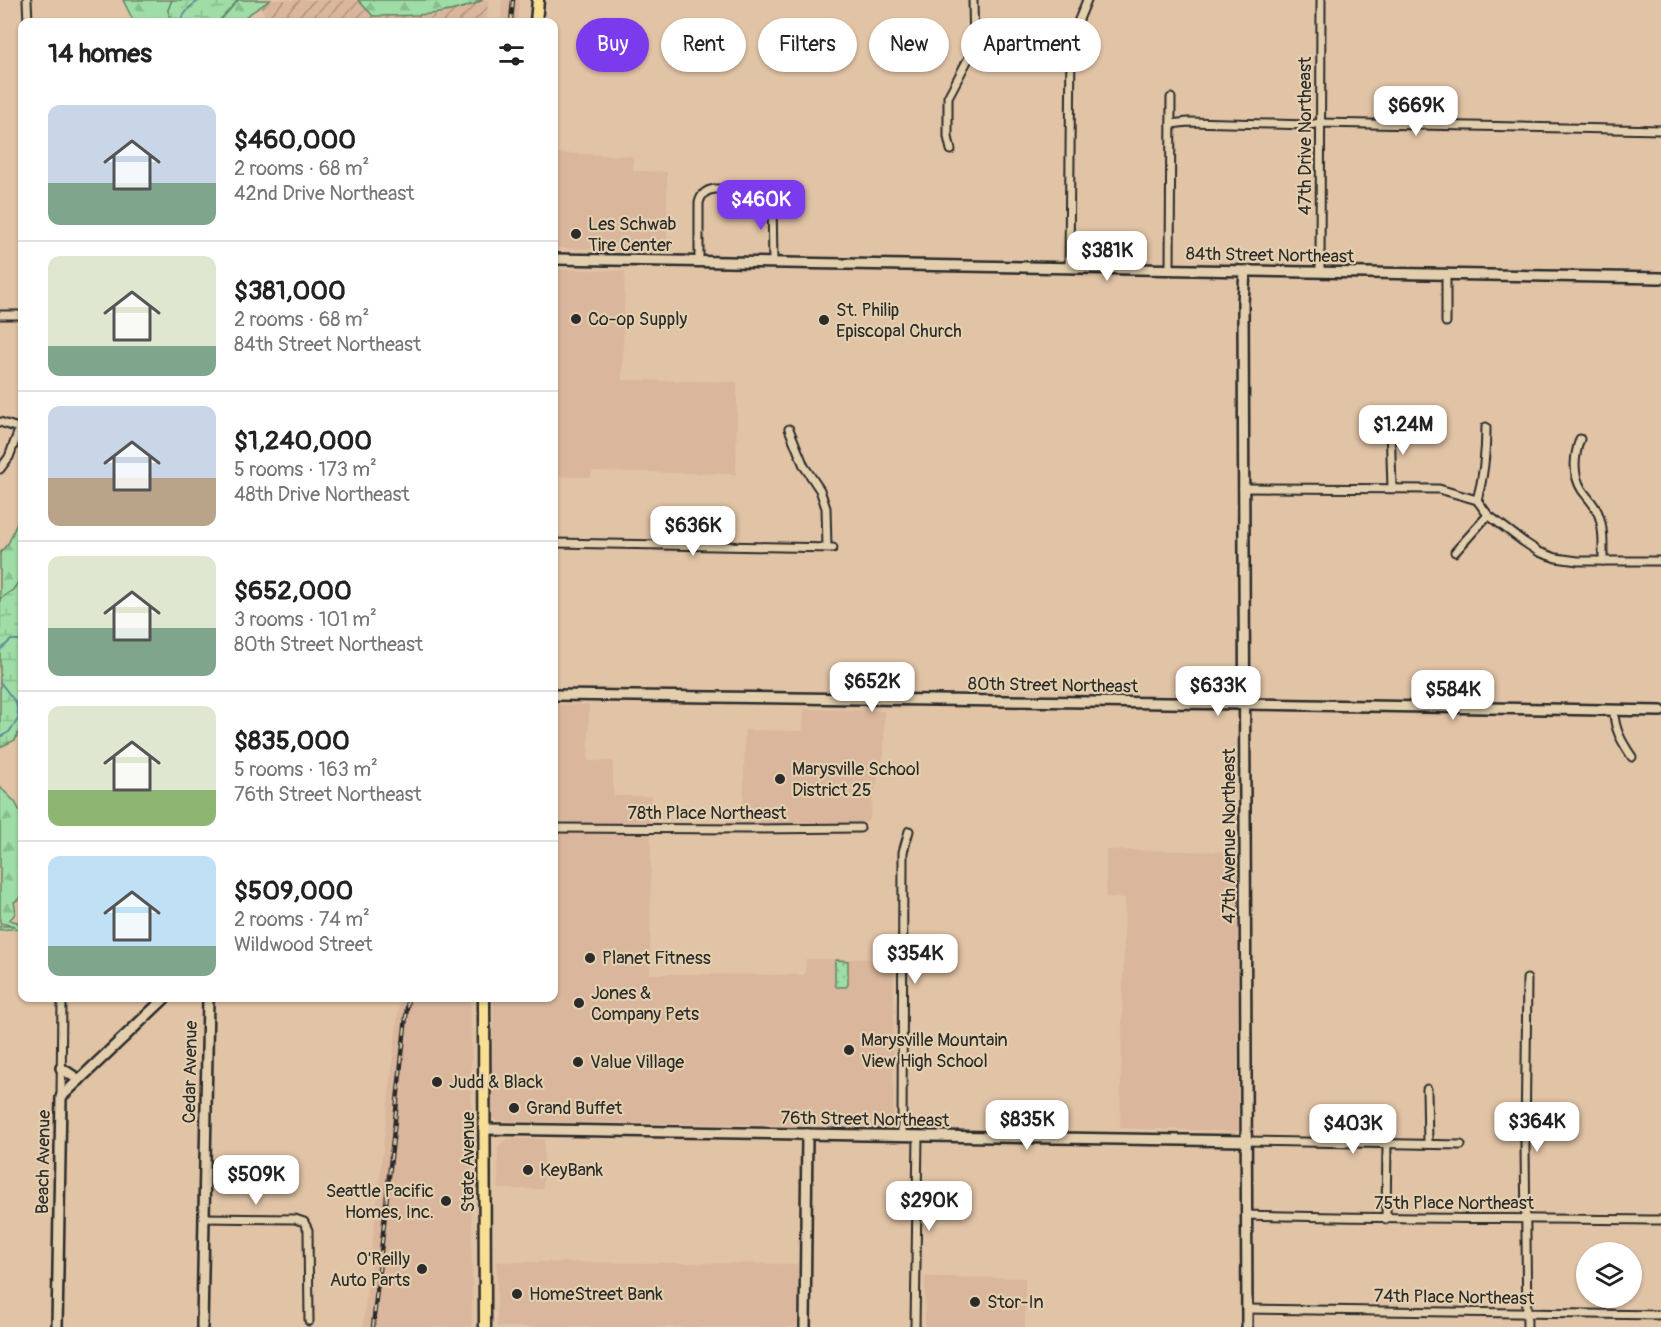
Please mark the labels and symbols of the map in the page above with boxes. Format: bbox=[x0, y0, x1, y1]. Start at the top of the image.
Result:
street label: 47th Drive Northeast bbox=[1294, 56, 1317, 215]
pin: $669K bbox=[1374, 86, 1458, 137]
pin: $460K bbox=[719, 180, 803, 231]
place label: Les Schwab Tire Center bbox=[588, 213, 677, 257]
marker: Les Schwab Tire Center bbox=[569, 227, 583, 241]
pin: $381K bbox=[1065, 231, 1149, 282]
street label: 84th Street Northeast bbox=[1186, 243, 1355, 268]
place label: St. Philip Episcopal Church bbox=[836, 299, 962, 343]
place label: Co-op Supply bbox=[588, 308, 688, 331]
marker: Co-op Supply bbox=[569, 312, 583, 326]
marker: St. Philip Episcopal Church bbox=[817, 313, 831, 327]
pin: $1.24M bbox=[1354, 405, 1452, 456]
pin: $636K bbox=[651, 506, 735, 557]
pin: $652K bbox=[830, 662, 914, 713]
pin: $633K bbox=[1176, 666, 1260, 717]
pin: $584K bbox=[1411, 670, 1495, 721]
street label: 80th Street Northeast bbox=[968, 673, 1139, 698]
street label: 47th Avenue Northeast bbox=[1218, 748, 1241, 924]
place label: Marysville School District 25 bbox=[792, 758, 920, 802]
marker: Marysville School District 25 bbox=[773, 772, 787, 786]
street label: 78th Place Northeast bbox=[627, 802, 787, 825]
pin: $354K bbox=[873, 934, 957, 985]
place label: Planet Fitness bbox=[602, 947, 711, 970]
marker: Planet Fitness bbox=[583, 951, 597, 965]
place label: Jones & Company Pets bbox=[591, 982, 699, 1026]
marker: Jones & Company Pets bbox=[572, 996, 586, 1010]
street label: Cedar Avenue bbox=[178, 1020, 203, 1124]
place label: Marysville Mountain View High School bbox=[861, 1029, 1008, 1073]
marker: Marysville Mountain View High School bbox=[842, 1043, 856, 1057]
place label: Value Village bbox=[590, 1051, 684, 1074]
marker: Value Village bbox=[571, 1055, 585, 1069]
place label: Judd & Black bbox=[449, 1071, 543, 1094]
marker: Judd & Black bbox=[430, 1075, 444, 1089]
place label: Grand Buffet bbox=[526, 1097, 623, 1120]
pin: $835K bbox=[985, 1100, 1069, 1151]
marker: Grand Buffet bbox=[507, 1101, 521, 1115]
pin: $364K bbox=[1495, 1102, 1579, 1153]
pin: $403K bbox=[1311, 1104, 1395, 1155]
street label: 76th Street Northeast bbox=[780, 1107, 950, 1132]
street label: Beach Avenue bbox=[31, 1110, 56, 1214]
street label: State Avenue bbox=[457, 1111, 480, 1212]
pin: $509K bbox=[214, 1155, 298, 1206]
place label: KeyBank bbox=[540, 1159, 604, 1182]
marker: KeyBank bbox=[521, 1163, 535, 1177]
place label: Seattle Pacific Homes, Inc. bbox=[326, 1180, 434, 1224]
pin: $290K bbox=[887, 1181, 971, 1232]
street label: 75th Place Northeast bbox=[1374, 1192, 1535, 1215]
marker: Seattle Pacific Homes, Inc. bbox=[439, 1194, 453, 1208]
place label: O'Reilly Auto Parts bbox=[330, 1248, 410, 1292]
marker: O'Reilly Auto Parts bbox=[415, 1262, 429, 1276]
place label: HomeStreet Bank bbox=[529, 1283, 663, 1306]
street label: 74th Place Northeast bbox=[1374, 1285, 1535, 1310]
marker: HomeStreet Bank bbox=[510, 1287, 524, 1301]
place label: Stor-In bbox=[987, 1291, 1044, 1314]
marker: Stor-In bbox=[968, 1295, 982, 1309]

